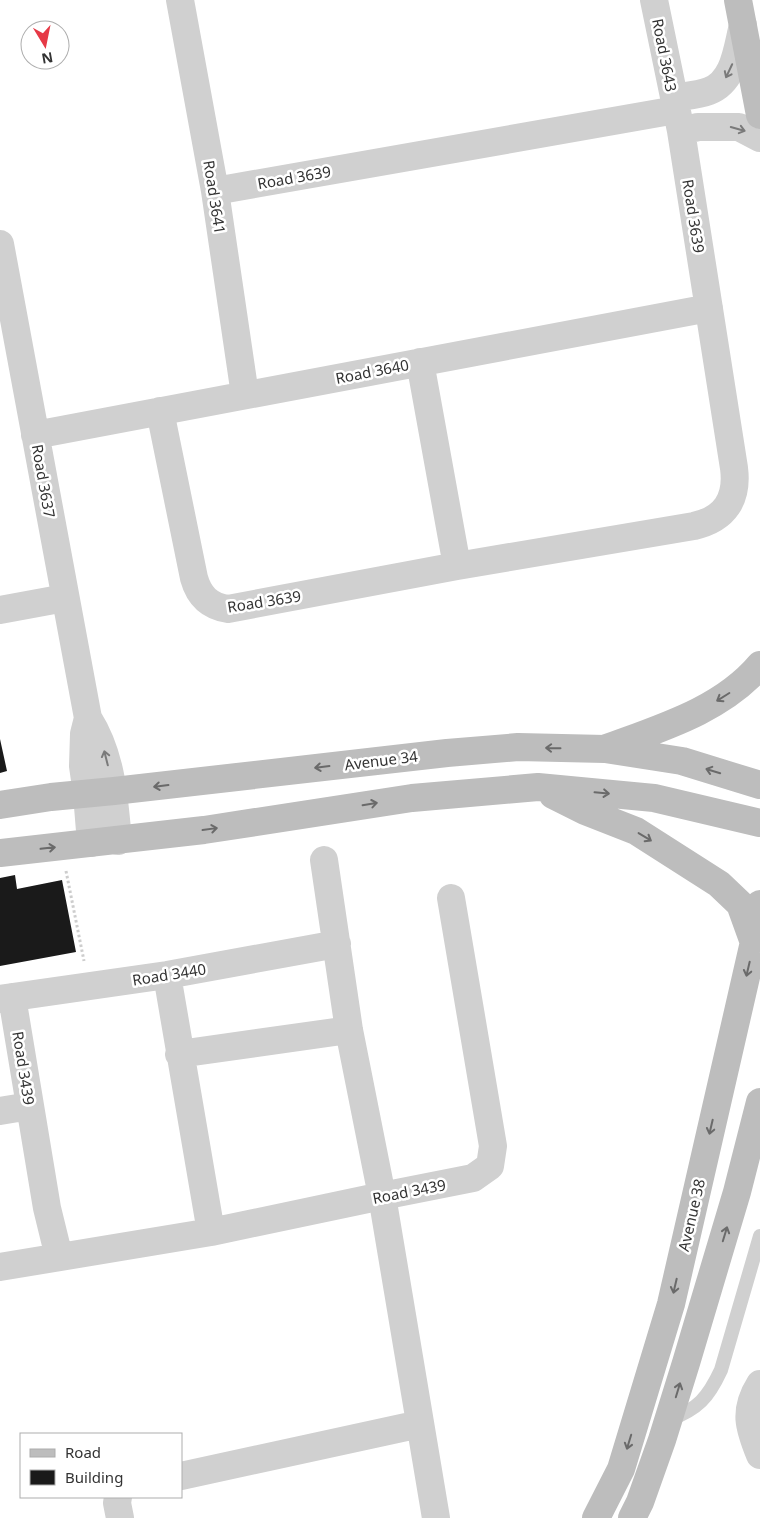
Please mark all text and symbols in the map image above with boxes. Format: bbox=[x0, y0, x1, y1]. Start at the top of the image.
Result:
street label: Road 3643 bbox=[648, 17, 682, 93]
north arrow bbox=[20, 20, 70, 70]
text: N bbox=[40, 48, 55, 69]
one-way arrow bbox=[723, 64, 733, 79]
one-way arrow bbox=[730, 125, 746, 134]
street label: Road 3641 bbox=[199, 159, 231, 235]
street label: Road 3639 bbox=[256, 161, 332, 193]
street label: Road 3639 bbox=[678, 178, 710, 254]
street label: Road 3640 bbox=[334, 354, 410, 388]
street label: Road 3637 bbox=[28, 443, 60, 519]
street label: Road 3639 bbox=[226, 585, 302, 617]
one-way arrow bbox=[717, 692, 731, 702]
one-way arrow bbox=[546, 743, 562, 752]
street label: Avenue 34 bbox=[343, 746, 419, 774]
one-way arrow bbox=[101, 750, 110, 766]
one-way arrow bbox=[314, 762, 330, 772]
one-way arrow bbox=[706, 765, 722, 775]
one-way arrow bbox=[153, 781, 169, 791]
one-way arrow bbox=[593, 789, 609, 798]
one-way arrow bbox=[362, 799, 378, 809]
one-way arrow bbox=[202, 824, 218, 834]
one-way arrow bbox=[638, 833, 652, 843]
one-way arrow bbox=[40, 843, 56, 853]
street label: Road 3440 bbox=[131, 958, 207, 990]
one-way arrow bbox=[742, 961, 752, 977]
street label: Road 3439 bbox=[8, 1030, 40, 1106]
one-way arrow bbox=[706, 1119, 715, 1135]
street label: Road 3439 bbox=[371, 1174, 447, 1208]
street label: Avenue 38 bbox=[673, 1177, 709, 1253]
one-way arrow bbox=[720, 1227, 730, 1243]
one-way arrow bbox=[670, 1277, 679, 1293]
one-way arrow bbox=[674, 1382, 683, 1398]
legend bbox=[20, 1433, 182, 1498]
one-way arrow bbox=[624, 1433, 633, 1449]
text: Road bbox=[65, 1442, 101, 1462]
text: Building bbox=[65, 1467, 123, 1487]

